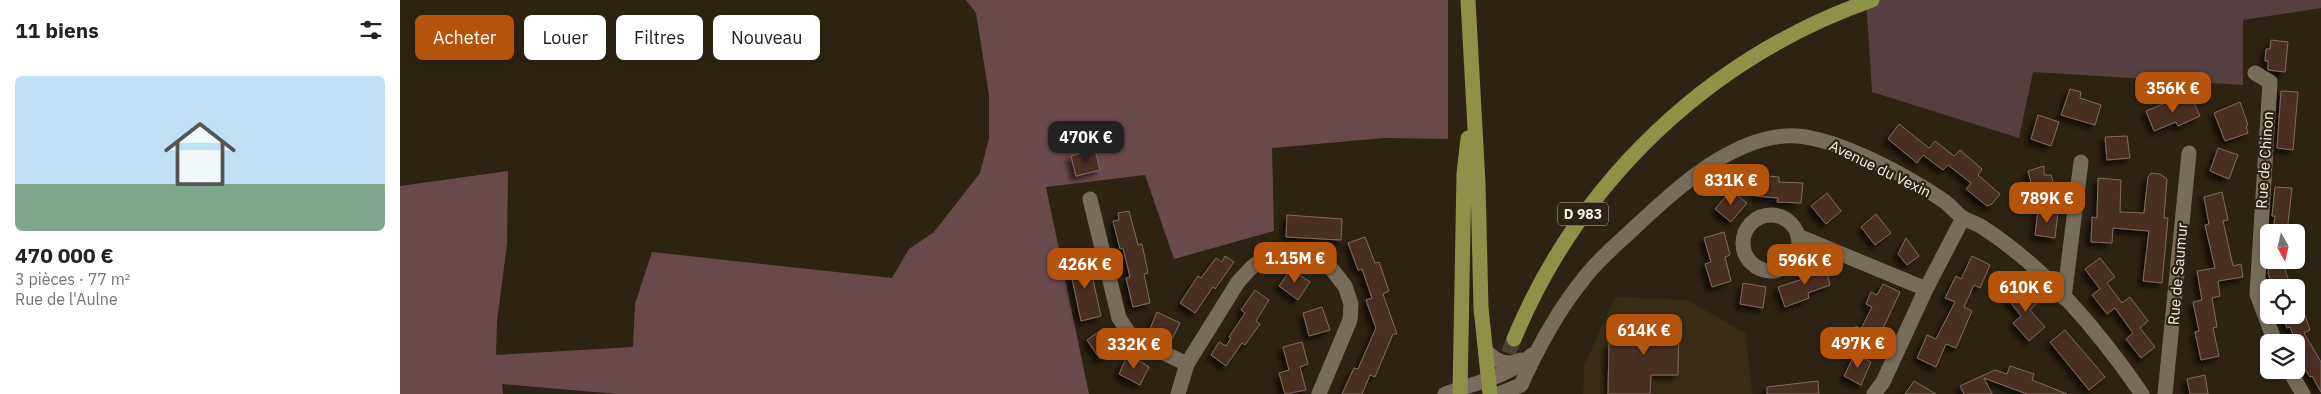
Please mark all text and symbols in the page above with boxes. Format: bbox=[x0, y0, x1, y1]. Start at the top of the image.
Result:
chip: Acheter bbox=[415, 15, 514, 60]
chip: Louer bbox=[524, 15, 606, 60]
chip: Filtres bbox=[616, 15, 703, 60]
chip: Nouveau bbox=[713, 15, 820, 60]
text: 11 biens bbox=[15, 16, 99, 44]
icon: filters bbox=[357, 16, 385, 44]
pin: 356K € bbox=[2132, 72, 2214, 114]
text: 356K € bbox=[2146, 78, 2200, 98]
icon: home bbox=[155, 109, 245, 199]
street label: Rue de Chinon bbox=[2252, 111, 2277, 209]
pin: 470K € bbox=[1045, 120, 1127, 163]
text: 470K € bbox=[1059, 127, 1113, 147]
street label: Avenue du Vexin bbox=[1826, 136, 1934, 201]
pin: 831K € bbox=[1690, 164, 1772, 206]
text: 831K € bbox=[1704, 170, 1758, 190]
pin: 789K € bbox=[2006, 182, 2088, 224]
text: 789K € bbox=[2020, 188, 2074, 208]
road number: D 983 bbox=[1558, 202, 1608, 225]
street label: Rue de Saumur bbox=[2164, 221, 2191, 326]
north arrow bbox=[2260, 224, 2305, 269]
map controls bbox=[2260, 224, 2305, 379]
text: 470 000 € bbox=[15, 241, 114, 269]
pin: 1.15M € bbox=[1249, 242, 1341, 284]
pin: 596K € bbox=[1764, 244, 1846, 286]
pin: 426K € bbox=[1044, 248, 1126, 290]
text: 1.15M € bbox=[1265, 248, 1325, 268]
text: 596K € bbox=[1778, 250, 1832, 270]
text: 426K € bbox=[1058, 254, 1112, 274]
text: 3 pièces · 77 m² bbox=[15, 269, 130, 289]
pin: 610K € bbox=[1985, 270, 2067, 313]
text: 610K € bbox=[1999, 277, 2053, 297]
button: locate bbox=[2260, 279, 2305, 324]
text: Rue de l'Aulne bbox=[15, 289, 118, 309]
pin: 614K € bbox=[1603, 314, 1685, 356]
text: 614K € bbox=[1617, 320, 1671, 340]
pin: 497K € bbox=[1817, 326, 1899, 369]
pin: 332K € bbox=[1093, 328, 1175, 370]
text: 497K € bbox=[1831, 333, 1885, 353]
text: 332K € bbox=[1107, 334, 1161, 354]
button: layers bbox=[2260, 334, 2305, 379]

